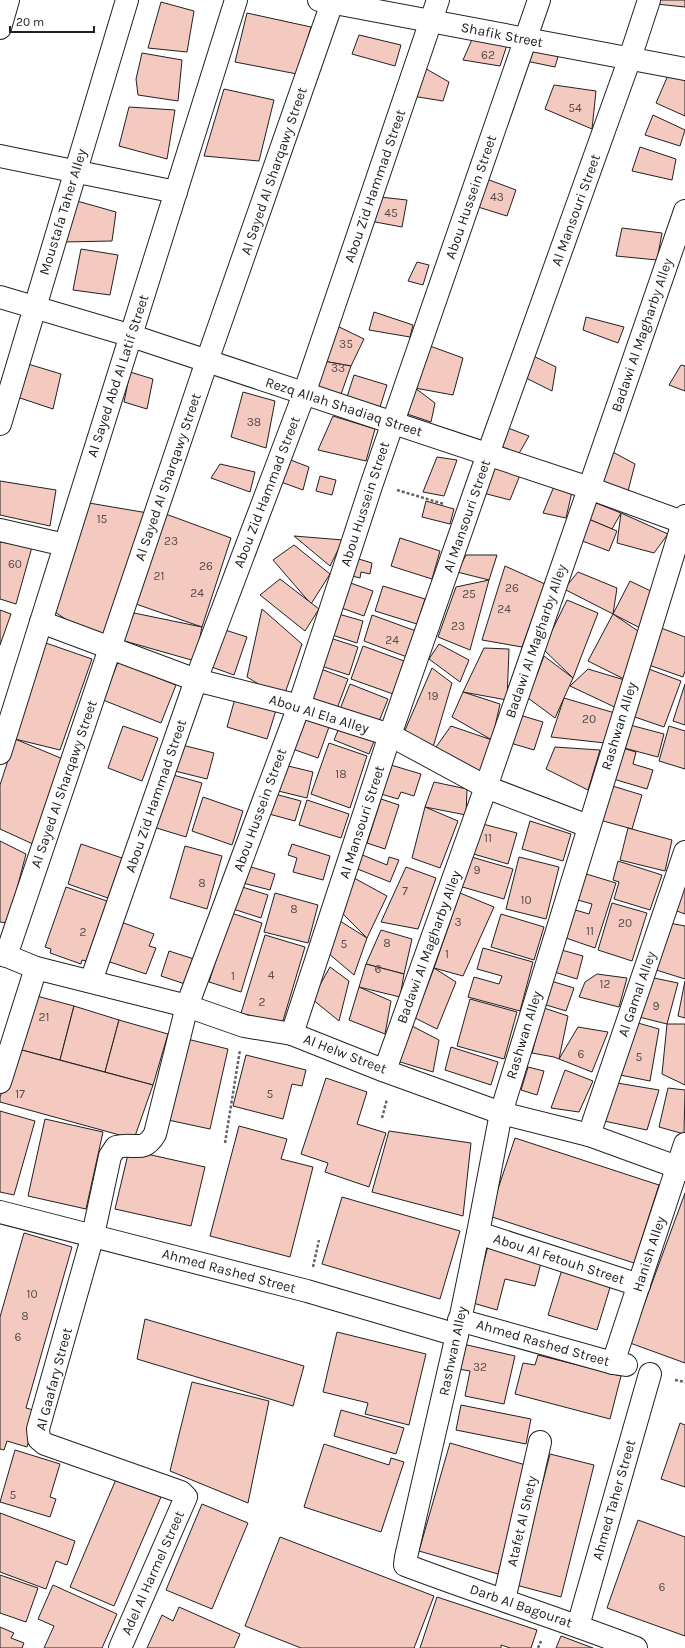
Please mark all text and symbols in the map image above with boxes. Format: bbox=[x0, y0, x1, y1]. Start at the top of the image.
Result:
scale bar bbox=[10, 8, 94, 34]
text: 20 m bbox=[16, 15, 44, 29]
street label: Shafik Street bbox=[460, 19, 544, 51]
house number: 62 bbox=[481, 48, 495, 62]
street label: Al Sayed Al Sharqawy Street bbox=[237, 85, 311, 257]
house number: 54 bbox=[568, 101, 582, 115]
street label: Abou Zid Hammad Street bbox=[341, 107, 409, 265]
street label: Abou Hussein Street bbox=[442, 133, 500, 261]
street label: Moustafa Taher Alley bbox=[36, 146, 90, 277]
street label: Al Mansouri Street bbox=[548, 152, 604, 268]
house number: 43 bbox=[490, 190, 504, 204]
house number: 45 bbox=[384, 206, 398, 220]
street label: Badawi Al Magharby Alley bbox=[608, 255, 677, 414]
street label: Al Sayed Abd Al Latif Street bbox=[84, 292, 152, 460]
house number: 35 bbox=[339, 337, 353, 351]
house number: 33 bbox=[331, 361, 345, 375]
street label: Rezq Allah Shadiaq Street bbox=[263, 374, 425, 440]
street label: Al Sayed Al Sharqawy Street bbox=[131, 391, 205, 563]
street label: Abou Zid Hammad Street bbox=[230, 414, 304, 570]
house number: 38 bbox=[247, 415, 261, 429]
street label: Abou Hussein Street bbox=[337, 440, 393, 568]
street label: Al Mansouri Street bbox=[440, 458, 494, 574]
house number: 15 bbox=[97, 512, 108, 526]
house number: 23 bbox=[164, 534, 178, 548]
house number: 60 bbox=[8, 557, 22, 571]
house number: 26 bbox=[199, 559, 213, 573]
street label: Badawi Al Magharby Alley bbox=[502, 561, 571, 720]
house number: 21 bbox=[154, 569, 164, 583]
house number: 26 bbox=[505, 581, 519, 595]
house number: 24 bbox=[190, 586, 204, 600]
house number: 25 bbox=[462, 587, 476, 601]
house number: 24 bbox=[497, 602, 511, 616]
house number: 23 bbox=[451, 619, 465, 633]
house number: 24 bbox=[385, 633, 399, 647]
street label: Rashwan Alley bbox=[598, 679, 641, 772]
house number: 19 bbox=[428, 689, 438, 703]
street label: Abou Al Ela Alley bbox=[267, 691, 371, 737]
street label: Al Sayed Al Sharqawy Street bbox=[27, 698, 101, 870]
house number: 20 bbox=[582, 712, 596, 726]
street label: Abou Zid Hammad Street bbox=[122, 717, 190, 875]
street label: Abou Hussein Street bbox=[230, 746, 290, 874]
street label: Al Mansouri Street bbox=[336, 763, 388, 881]
house number: 18 bbox=[335, 767, 347, 781]
house number: 11 bbox=[484, 831, 492, 845]
house number: 9 bbox=[474, 863, 481, 877]
street label: Badawi Al Magharby Alley bbox=[393, 868, 465, 1026]
house number: 8 bbox=[198, 876, 206, 890]
house number: 7 bbox=[402, 884, 408, 898]
house number: 10 bbox=[520, 893, 532, 907]
house number: 8 bbox=[290, 902, 298, 916]
house number: 3 bbox=[454, 915, 462, 929]
house number: 20 bbox=[618, 916, 632, 930]
house number: 11 bbox=[586, 924, 594, 938]
house number: 2 bbox=[80, 925, 87, 939]
house number: 8 bbox=[383, 936, 391, 950]
house number: 5 bbox=[341, 937, 348, 951]
house number: 1 bbox=[445, 947, 449, 961]
street label: Al Gamal Alley bbox=[614, 948, 660, 1039]
house number: 6 bbox=[375, 962, 382, 976]
house number: 4 bbox=[268, 968, 275, 982]
house number: 1 bbox=[231, 969, 235, 983]
house number: 12 bbox=[600, 977, 611, 991]
street label: Rashwan Alley bbox=[503, 988, 546, 1081]
house number: 2 bbox=[259, 995, 266, 1009]
house number: 9 bbox=[653, 999, 660, 1013]
house number: 21 bbox=[39, 1010, 49, 1024]
street label: Al Helw Street bbox=[301, 1030, 389, 1078]
house number: 6 bbox=[578, 1047, 585, 1061]
house number: 5 bbox=[636, 1050, 643, 1064]
house number: 17 bbox=[15, 1087, 25, 1101]
house number: 5 bbox=[267, 1087, 274, 1101]
street label: Hanish Alley bbox=[629, 1214, 669, 1294]
street label: Abou Al Fetouh Street bbox=[491, 1230, 627, 1288]
street label: Ahmed Rashed Street bbox=[160, 1245, 298, 1297]
house number: 10 bbox=[26, 1287, 38, 1301]
street label: Rashwan Alley bbox=[435, 1304, 471, 1397]
house number: 8 bbox=[21, 1309, 29, 1323]
street label: Ahmed Rashed Street bbox=[474, 1316, 612, 1370]
street label: Al Gaafary Street bbox=[32, 1326, 76, 1432]
house number: 6 bbox=[15, 1330, 22, 1344]
house number: 32 bbox=[473, 1360, 487, 1374]
street label: Ahmed Taher Street bbox=[589, 1438, 639, 1562]
street label: Atafet Al Shety bbox=[503, 1473, 541, 1568]
house number: 5 bbox=[10, 1488, 17, 1502]
street label: Adel Al Harmel Street bbox=[118, 1508, 188, 1638]
street label: Darb Al Bagourat bbox=[467, 1580, 575, 1632]
house number: 6 bbox=[659, 1580, 666, 1594]

